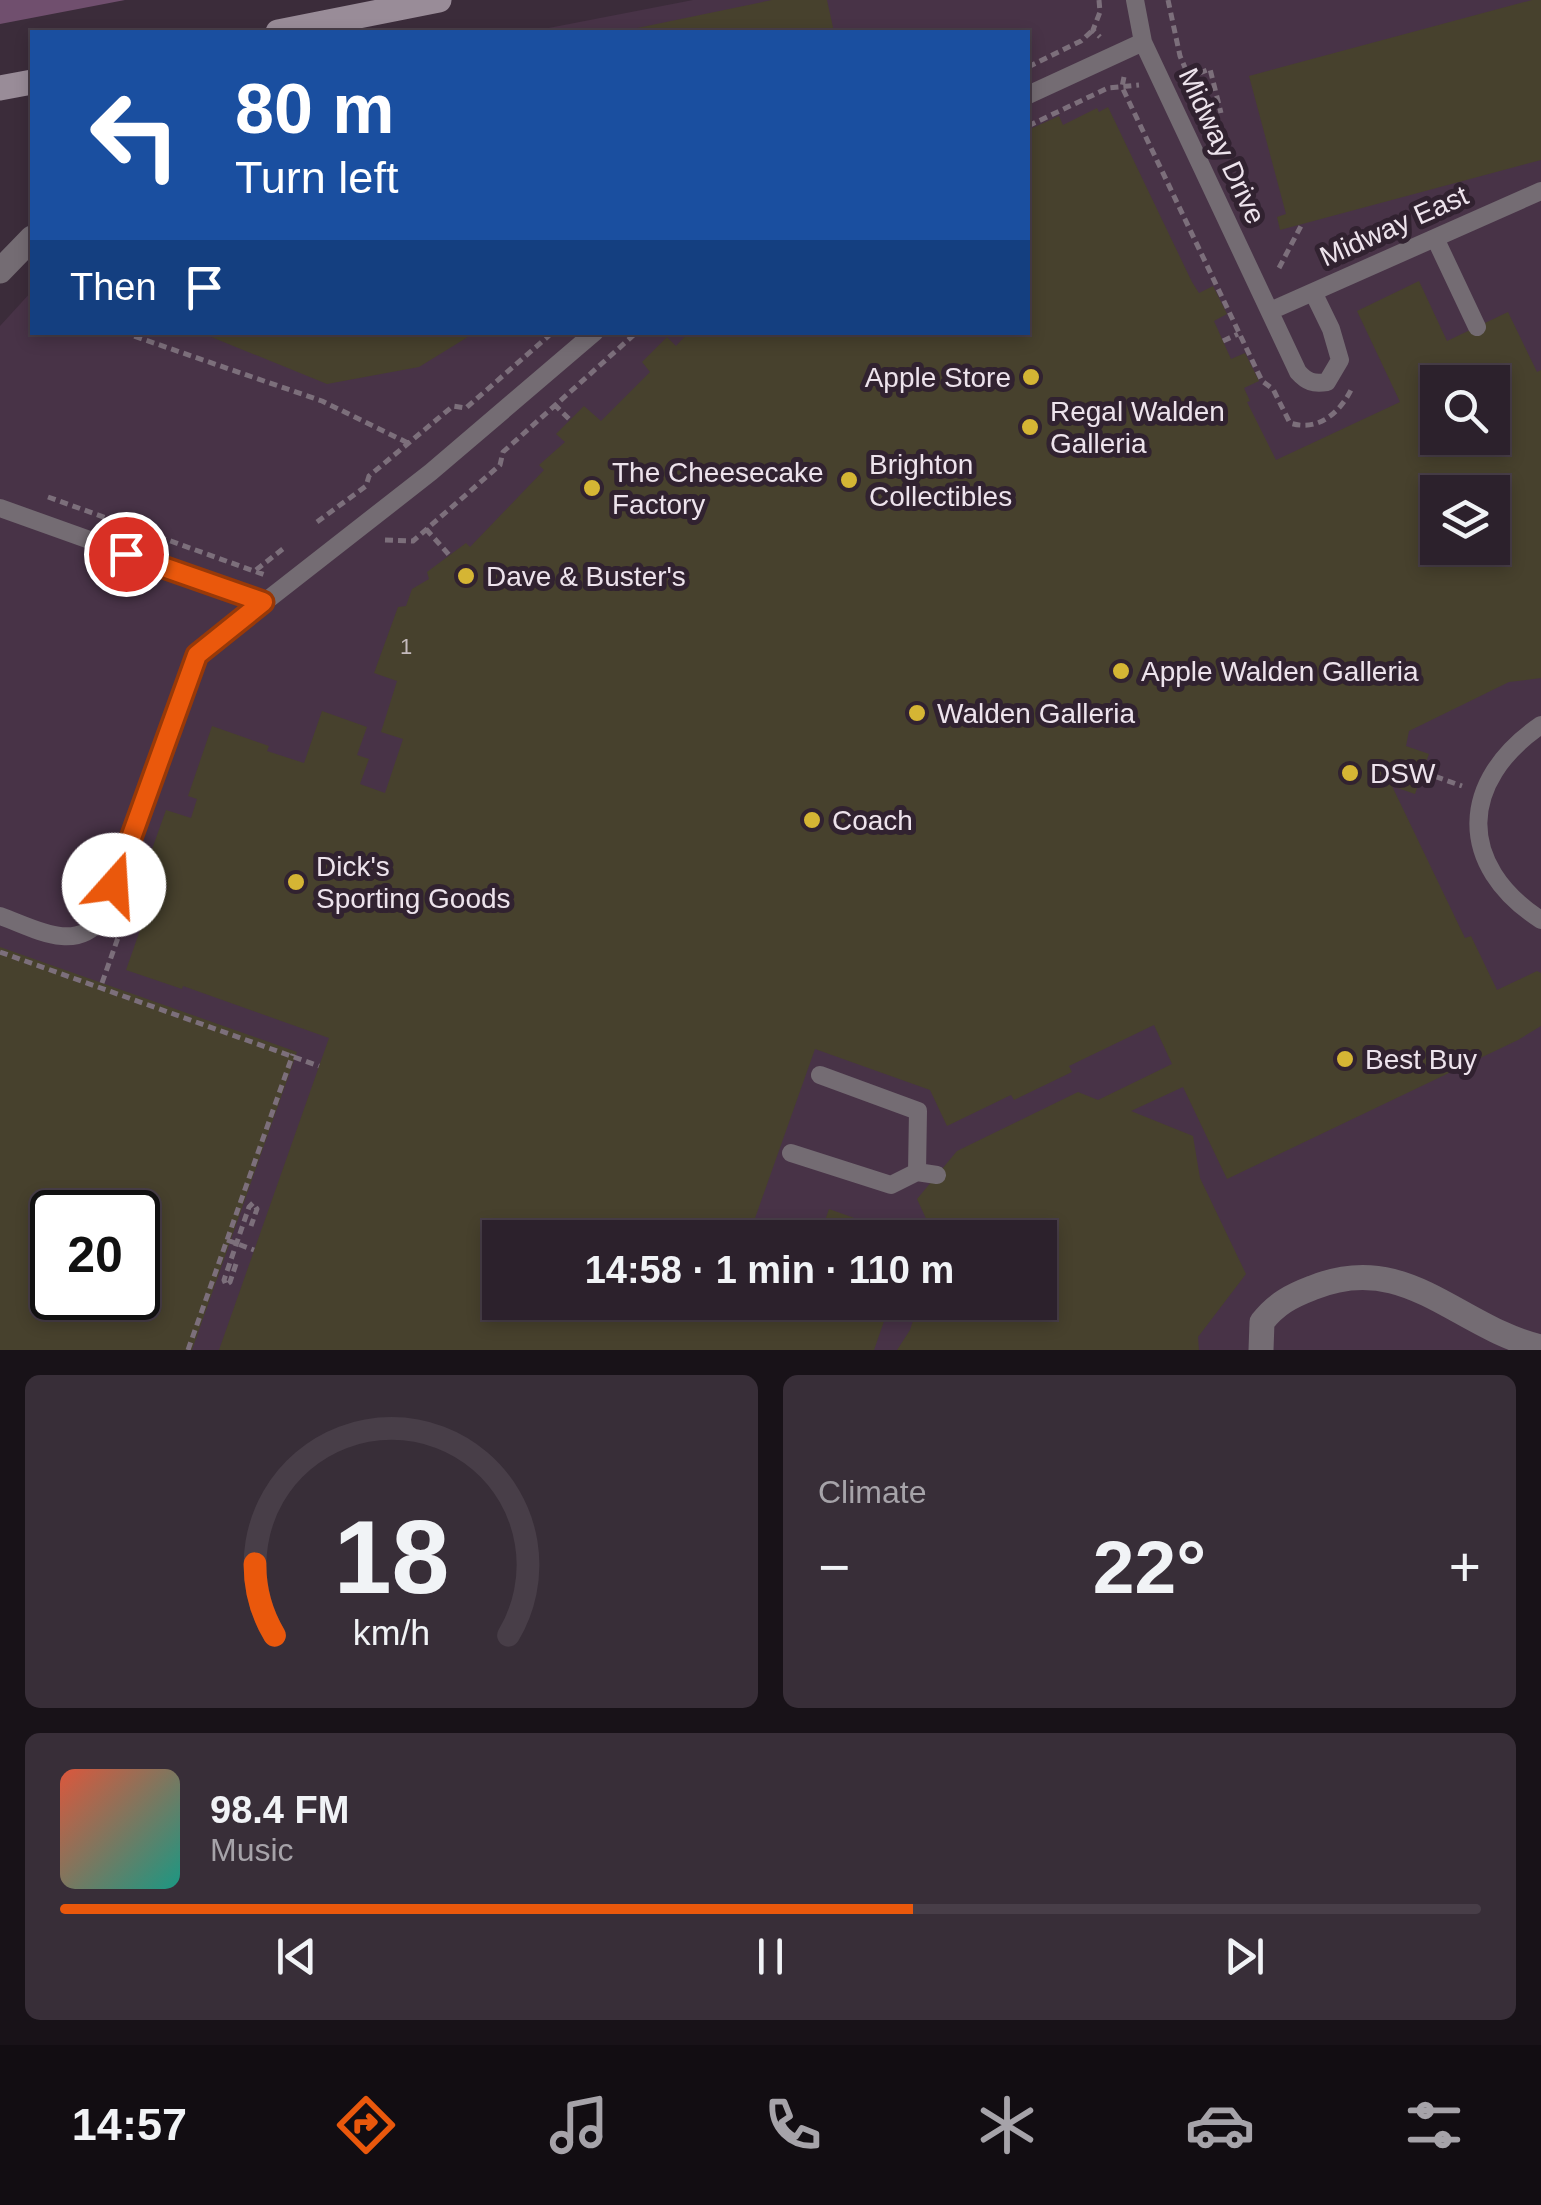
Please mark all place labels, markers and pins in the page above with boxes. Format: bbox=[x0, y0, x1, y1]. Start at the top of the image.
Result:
place label: Apple Store bbox=[865, 362, 1011, 393]
marker: Apple Store bbox=[1020, 366, 1042, 388]
place label: Regal Walden Galleria bbox=[1050, 396, 1225, 459]
marker: Regal Walden Galleria bbox=[1019, 416, 1041, 438]
place label: Brighton Collectibles bbox=[869, 449, 1012, 512]
place label: The Cheesecake Factory bbox=[612, 457, 824, 520]
marker: Brighton Collectibles bbox=[838, 469, 860, 491]
marker: The Cheesecake Factory bbox=[581, 477, 603, 499]
pin bbox=[84, 512, 169, 597]
place label: Dave & Buster's bbox=[486, 561, 686, 592]
marker: Dave & Buster's bbox=[455, 565, 477, 587]
place label: Apple Walden Galleria bbox=[1141, 656, 1419, 687]
marker: Apple Walden Galleria bbox=[1110, 660, 1132, 682]
place label: Walden Galleria bbox=[937, 698, 1136, 729]
marker: Walden Galleria bbox=[906, 702, 928, 724]
place label: DSW bbox=[1370, 758, 1436, 789]
marker: DSW bbox=[1339, 762, 1361, 784]
place label: Coach bbox=[832, 805, 913, 836]
marker: Coach bbox=[801, 809, 823, 831]
place label: Dick's Sporting Goods bbox=[316, 851, 511, 914]
marker: Dick's Sporting Goods bbox=[285, 871, 307, 893]
place label: Best Buy bbox=[1365, 1044, 1477, 1075]
marker: Best Buy bbox=[1334, 1048, 1356, 1070]

